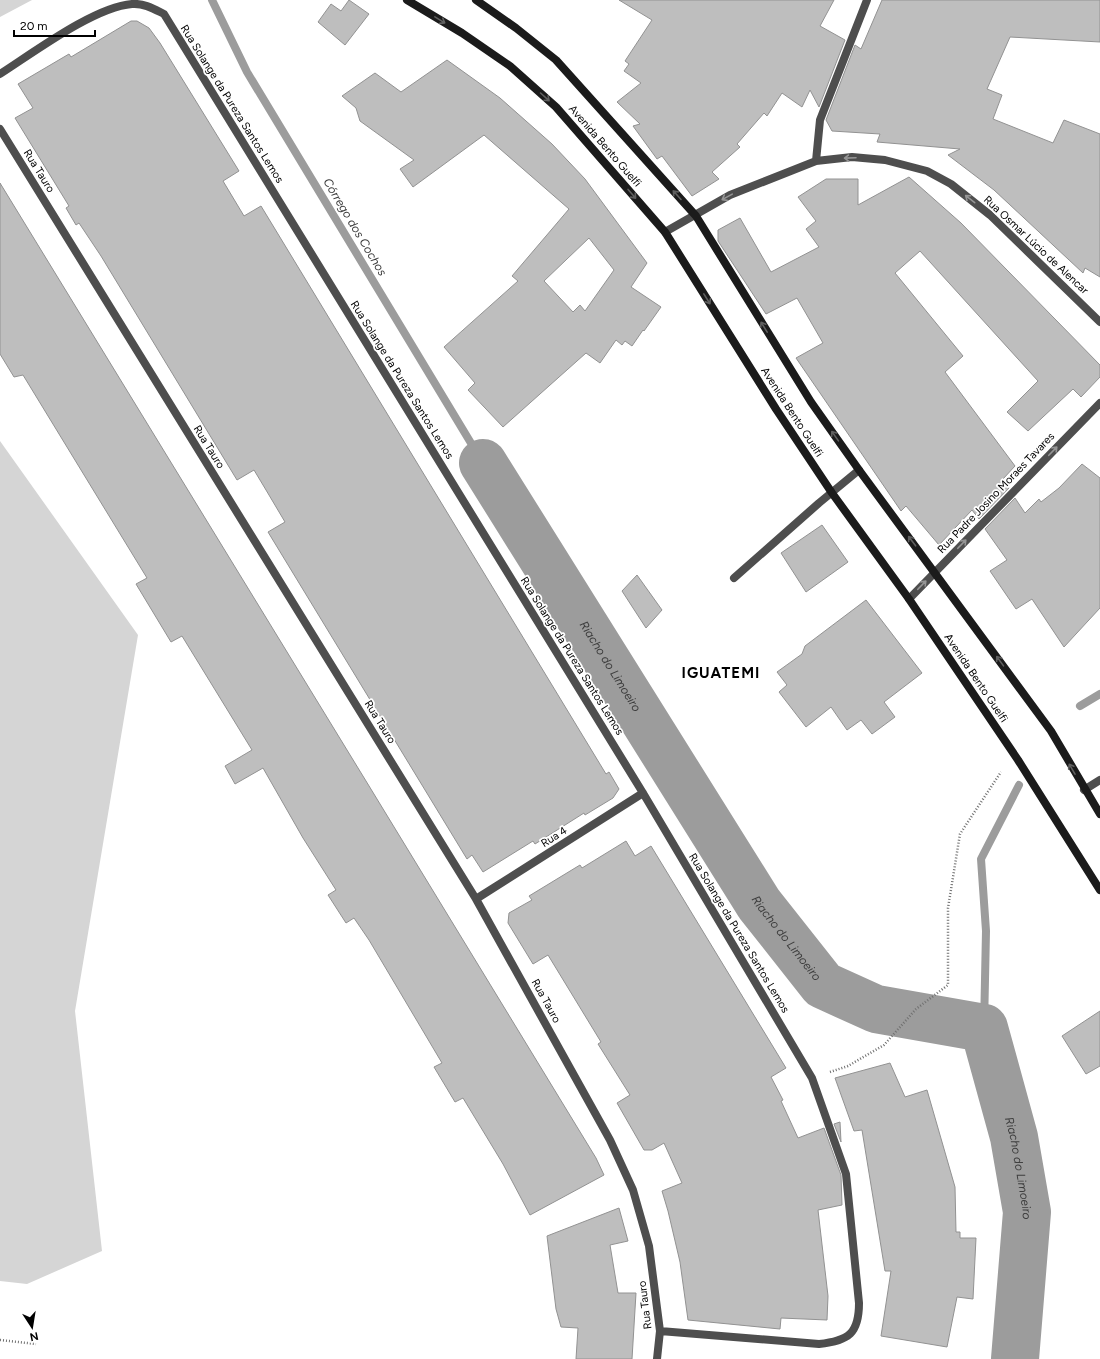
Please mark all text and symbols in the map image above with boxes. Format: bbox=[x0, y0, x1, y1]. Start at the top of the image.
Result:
scale bar bbox=[14, 12, 95, 38]
one-way arrow bbox=[434, 17, 446, 25]
text: 20 m bbox=[20, 19, 48, 33]
street label: Rua Solange da Pureza Santos Lemos bbox=[178, 23, 286, 185]
one-way arrow bbox=[539, 93, 550, 102]
street label: Avenida Bento Guelfi bbox=[566, 102, 644, 190]
street label: Rua Tauro bbox=[21, 147, 57, 195]
one-way arrow bbox=[844, 154, 857, 161]
water label: Córrego dos Cochos bbox=[320, 176, 390, 279]
one-way arrow bbox=[627, 189, 636, 199]
one-way arrow bbox=[673, 190, 682, 200]
street label: Rua Osmar Lúcio de Alencar bbox=[981, 193, 1091, 297]
one-way arrow bbox=[722, 194, 734, 202]
one-way arrow bbox=[964, 195, 975, 203]
one-way arrow bbox=[703, 293, 711, 304]
street label: Rua Solange da Pureza Santos Lemos bbox=[348, 299, 456, 461]
one-way arrow bbox=[760, 321, 768, 333]
street label: Avenida Bento Guelfi bbox=[758, 365, 826, 459]
street label: Rua Tauro bbox=[191, 423, 227, 471]
street label: Rua Padre Josino Moraes Tavares bbox=[935, 430, 1057, 556]
one-way arrow bbox=[831, 431, 839, 442]
one-way arrow bbox=[1048, 446, 1058, 456]
one-way arrow bbox=[907, 535, 916, 546]
one-way arrow bbox=[957, 539, 967, 549]
street label: Rua Solange da Pureza Santos Lemos bbox=[518, 575, 626, 737]
one-way arrow bbox=[917, 580, 927, 590]
water label: Riacho do Limoeiro bbox=[577, 619, 644, 714]
street label: Avenida Bento Guelfi bbox=[942, 631, 1010, 725]
one-way arrow bbox=[996, 656, 1004, 667]
district label: IGUATEMI bbox=[682, 664, 760, 682]
street label: Rua Tauro bbox=[362, 698, 398, 746]
one-way arrow bbox=[1068, 763, 1076, 775]
street label: Rua 4 bbox=[539, 824, 570, 850]
street label: Rua Solange da Pureza Santos Lemos bbox=[686, 851, 792, 1015]
water label: Riacho do Limoeiro bbox=[749, 893, 824, 984]
street label: Rua Tauro bbox=[529, 977, 563, 1025]
water label: Riacho do Limoeiro bbox=[1002, 1115, 1034, 1220]
street label: Rua Tauro bbox=[636, 1280, 654, 1330]
north arrow bbox=[12, 1307, 52, 1347]
text: N bbox=[28, 1329, 39, 1344]

